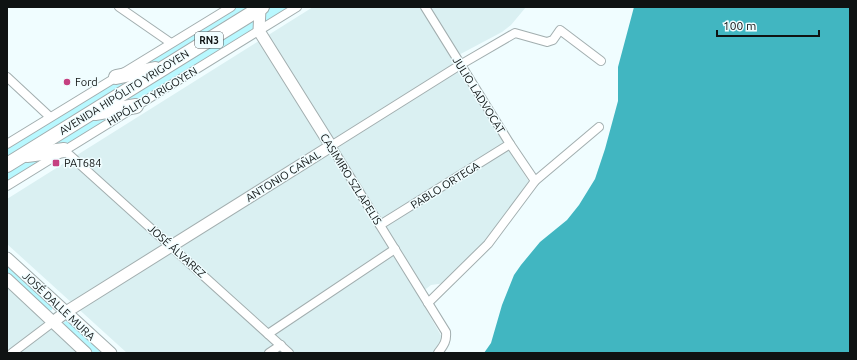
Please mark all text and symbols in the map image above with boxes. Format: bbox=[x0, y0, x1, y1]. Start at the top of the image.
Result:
scale bar bbox=[717, 12, 819, 38]
text: 100 m bbox=[723, 19, 756, 32]
road number: RN3 bbox=[195, 32, 223, 48]
street label: AVENIDA HIPÓLITO YRIGOYEN bbox=[57, 46, 191, 138]
street label: JULIO LADVOCAT bbox=[451, 54, 507, 136]
street label: HIPÓLITO YRIGOYEN bbox=[104, 64, 200, 128]
place label: Ford bbox=[75, 76, 98, 88]
marker: Ford bbox=[62, 77, 72, 87]
street label: CASIMIRO SZLAPELIS bbox=[318, 131, 384, 227]
street label: ANTONIO CAÑAL bbox=[243, 148, 323, 204]
place label: PAT684 bbox=[64, 157, 101, 169]
marker: PAT684 bbox=[51, 158, 61, 168]
street label: PABLO ORTEGA bbox=[409, 159, 482, 211]
street label: JOSÉ ÁLVAREZ bbox=[146, 221, 209, 280]
street label: JOSÉ DALLE MURA bbox=[20, 269, 99, 343]

